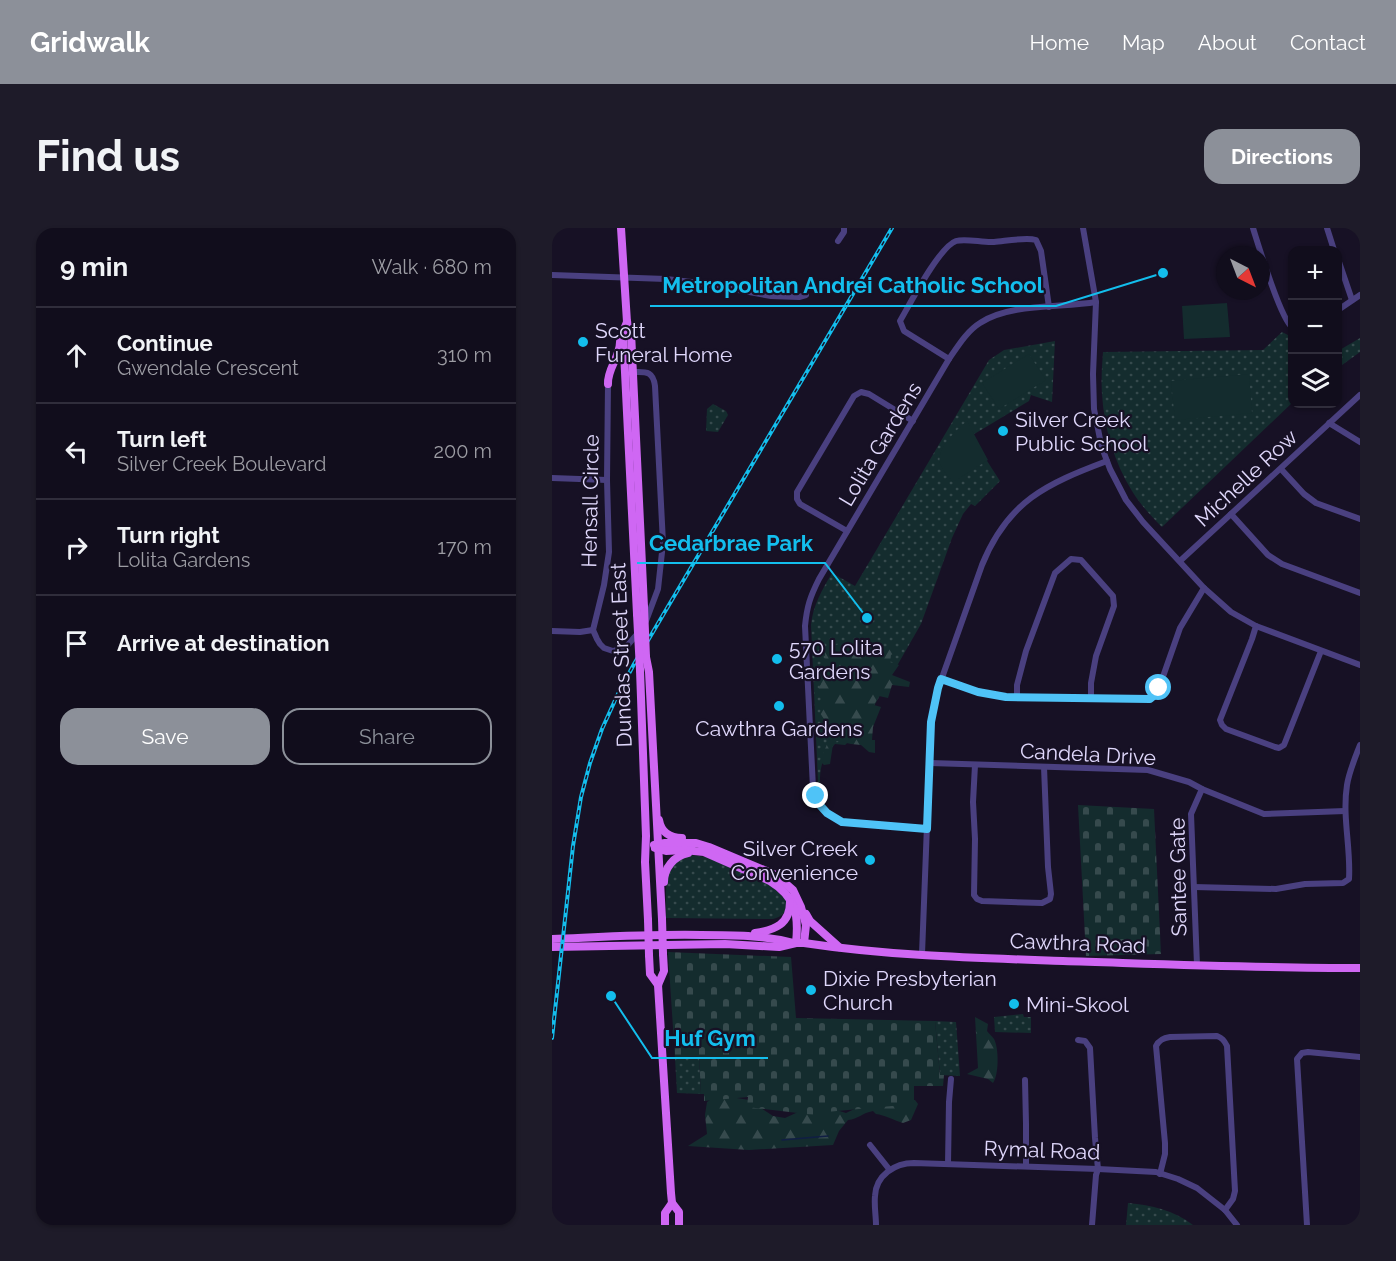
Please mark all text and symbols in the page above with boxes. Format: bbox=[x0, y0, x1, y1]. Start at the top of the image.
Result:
text: Gridwalk bbox=[30, 26, 150, 59]
text: Home bbox=[1030, 30, 1089, 55]
text: Map bbox=[1122, 30, 1165, 55]
text: About bbox=[1198, 30, 1257, 55]
text: Contact bbox=[1290, 30, 1366, 55]
button: Directions bbox=[1204, 129, 1360, 184]
text: Find us bbox=[36, 132, 180, 181]
north arrow bbox=[1216, 246, 1270, 300]
map controls bbox=[1288, 246, 1342, 408]
button: + bbox=[1288, 246, 1342, 300]
text: 9 min bbox=[60, 252, 128, 282]
text: Walk · 680 m bbox=[372, 255, 492, 279]
callout: Metropolitan Andrei Catholic School bbox=[650, 266, 1056, 306]
text: Metropolitan Andrei Catholic School bbox=[662, 272, 1045, 298]
button: − bbox=[1288, 300, 1342, 354]
place label: Scott Funeral Home bbox=[595, 318, 732, 367]
text: Continue bbox=[117, 330, 213, 356]
marker: Scott Funeral Home bbox=[576, 335, 590, 349]
icon: ahead bbox=[60, 339, 93, 372]
text: 310 m bbox=[437, 343, 492, 367]
button: layers bbox=[1288, 354, 1342, 408]
text: Gwendale Crescent bbox=[117, 356, 299, 380]
street label: Lolita Gardens bbox=[833, 378, 927, 510]
place label: Silver Creek Public School bbox=[1015, 407, 1148, 456]
marker: Silver Creek Public School bbox=[996, 424, 1010, 438]
street label: Michelle Row bbox=[1190, 424, 1302, 532]
text: Turn left bbox=[117, 426, 207, 452]
street label: Hensall Circle bbox=[576, 434, 604, 568]
icon: left bbox=[60, 435, 93, 468]
text: 200 m bbox=[434, 439, 492, 463]
text: Silver Creek Boulevard bbox=[117, 452, 326, 476]
text: Turn right bbox=[117, 522, 220, 548]
callout: Cedarbrae Park bbox=[637, 523, 825, 563]
text: Cedarbrae Park bbox=[649, 530, 814, 556]
icon: right bbox=[60, 531, 93, 564]
text: 170 m bbox=[437, 535, 492, 559]
text: Lolita Gardens bbox=[117, 548, 250, 572]
street label: Dundas Street East bbox=[605, 562, 637, 748]
icon: arrive bbox=[60, 627, 93, 660]
text: Arrive at destination bbox=[117, 630, 330, 656]
place label: 570 Lolita Gardens bbox=[789, 635, 883, 684]
marker: 570 Lolita Gardens bbox=[770, 652, 784, 666]
route start bbox=[1145, 674, 1171, 700]
marker: Cawthra Gardens bbox=[772, 699, 786, 713]
button: Save bbox=[60, 708, 270, 765]
button: Share bbox=[282, 708, 492, 765]
place label: Cawthra Gardens bbox=[695, 716, 863, 741]
street label: Candela Drive bbox=[1019, 738, 1157, 770]
route end bbox=[802, 782, 828, 808]
street label: Santee Gate bbox=[1164, 817, 1192, 937]
place label: Silver Creek Convenience bbox=[731, 836, 858, 885]
marker: Silver Creek Convenience bbox=[863, 853, 877, 867]
street label: Cawthra Road bbox=[1009, 928, 1147, 958]
place label: Dixie Presbyterian Church bbox=[823, 966, 997, 1015]
marker: Dixie Presbyterian Church bbox=[804, 983, 818, 997]
place label: Mini-Skool bbox=[1026, 992, 1129, 1017]
marker: Mini-Skool bbox=[1007, 997, 1021, 1011]
callout: Huf Gym bbox=[652, 1018, 768, 1058]
text: Huf Gym bbox=[664, 1025, 756, 1051]
street label: Rymal Road bbox=[983, 1135, 1101, 1165]

